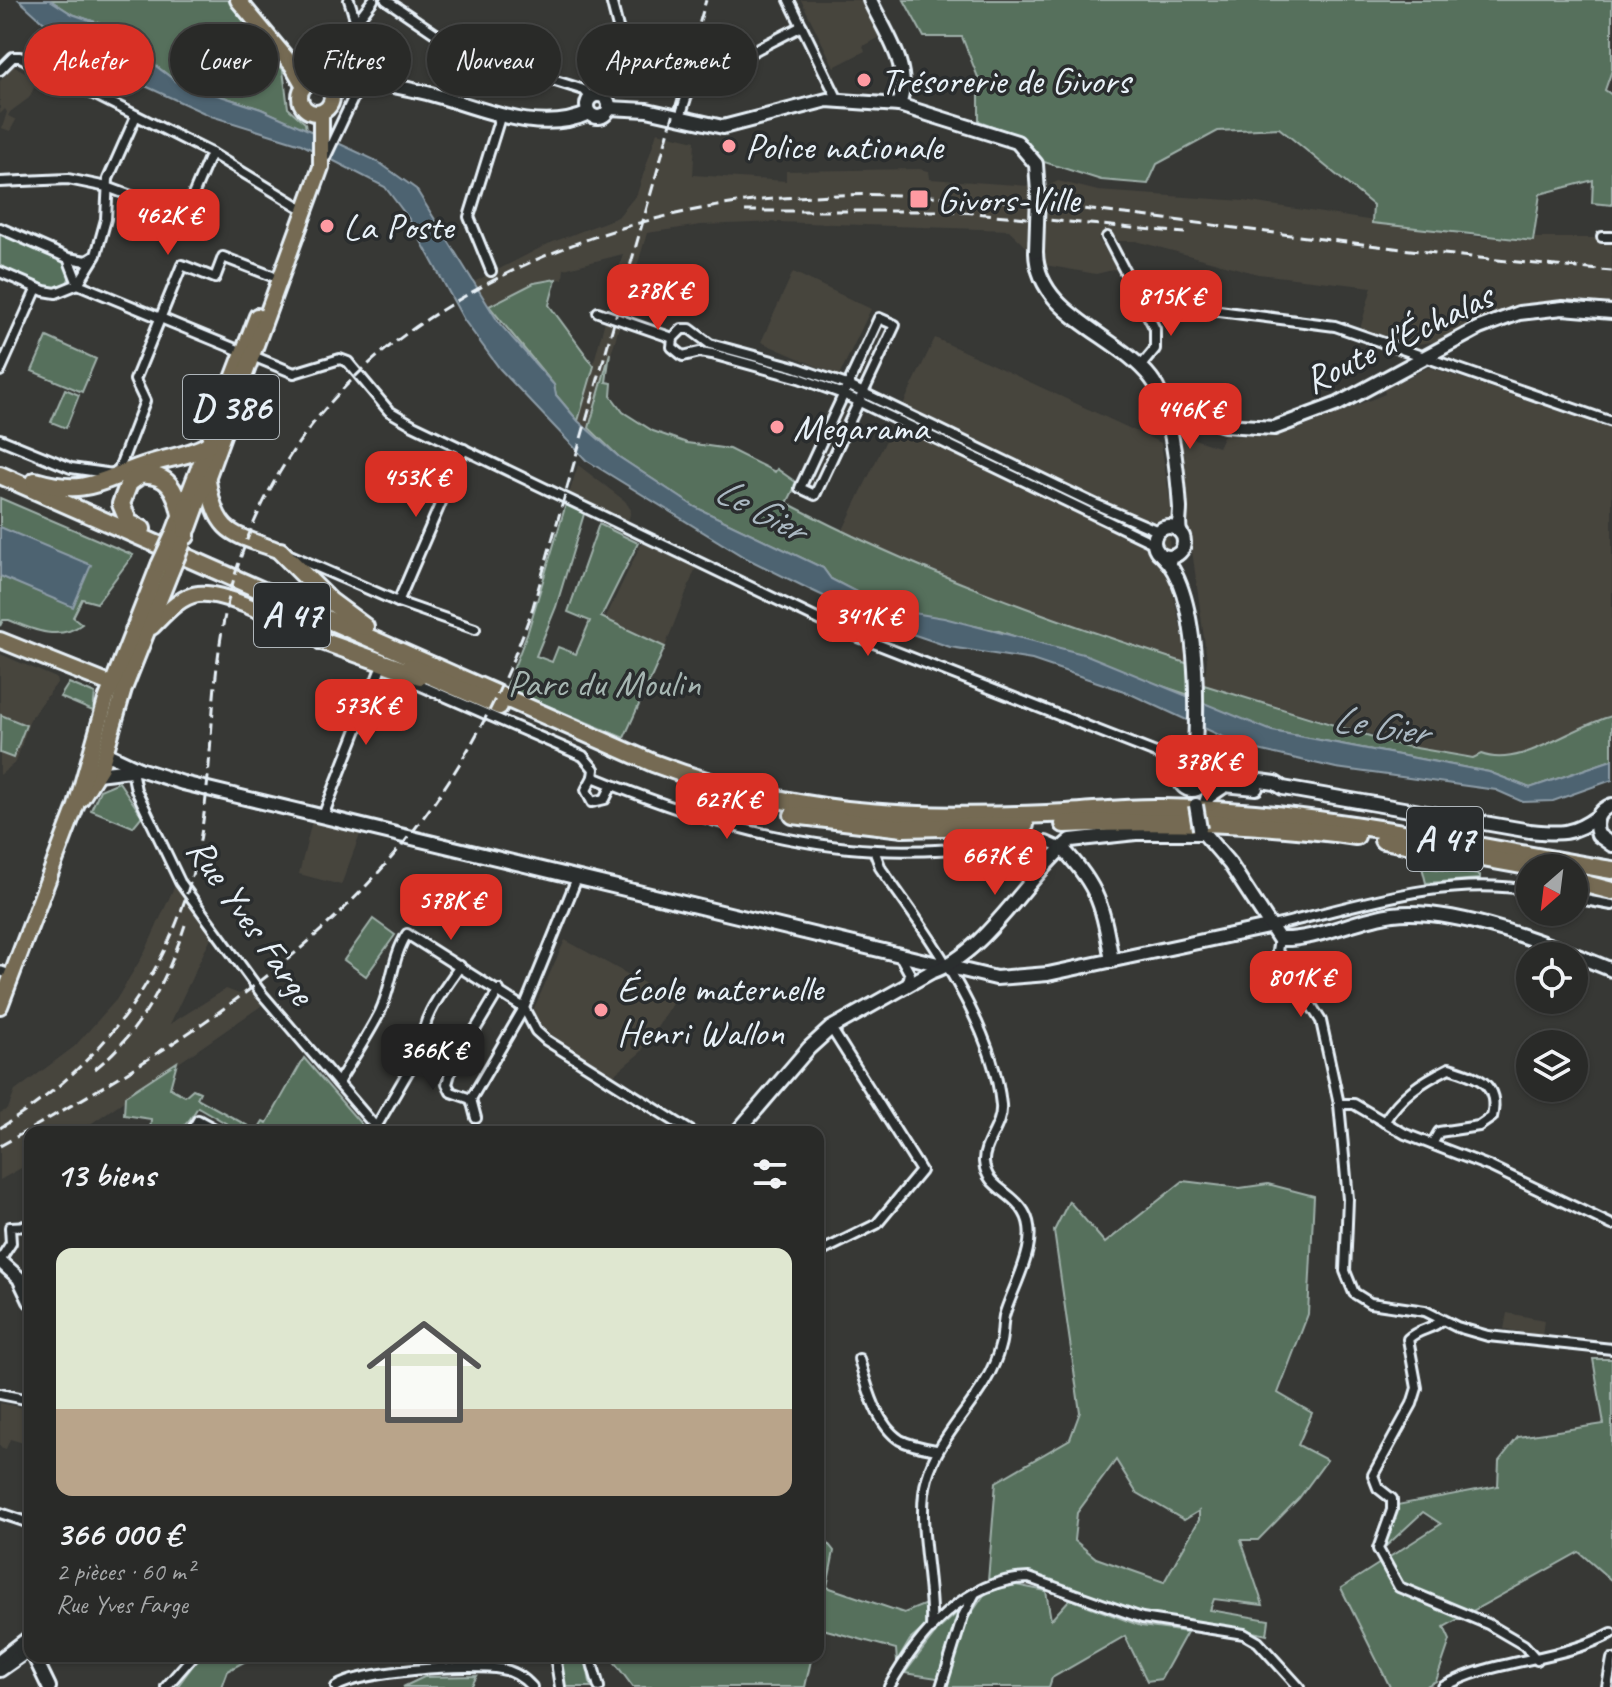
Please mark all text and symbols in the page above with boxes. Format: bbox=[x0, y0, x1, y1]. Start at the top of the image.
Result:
chip: Acheter bbox=[24, 24, 154, 96]
chip: Louer bbox=[170, 24, 278, 96]
chip: Filtres bbox=[294, 24, 411, 96]
chip: Nouveau bbox=[427, 24, 561, 96]
chip: Appartement bbox=[577, 24, 757, 96]
place label: Trésorerie de Givors bbox=[880, 57, 1134, 104]
marker: Trésorerie de Givors bbox=[855, 71, 873, 89]
place label: Police nationale bbox=[745, 123, 945, 170]
marker: Police nationale bbox=[720, 137, 738, 155]
place label: Givors-Ville bbox=[937, 176, 1082, 223]
marker: Givors-Ville bbox=[908, 188, 930, 210]
pin: 462K € bbox=[103, 189, 233, 257]
text: 462K € bbox=[135, 198, 201, 231]
place label: La Poste bbox=[343, 203, 456, 250]
marker: La Poste bbox=[318, 217, 336, 235]
pin: 278K € bbox=[593, 264, 723, 332]
pin: 815K € bbox=[1106, 270, 1236, 338]
street label: Route d'Échalas bbox=[1296, 270, 1504, 404]
text: 278K € bbox=[625, 273, 691, 306]
text: 815K € bbox=[1138, 279, 1204, 312]
road number: D 386 bbox=[183, 375, 279, 439]
pin: 446K € bbox=[1125, 383, 1255, 451]
text: 446K € bbox=[1157, 392, 1223, 425]
place label: Megarama bbox=[793, 404, 931, 451]
marker: Megarama bbox=[768, 418, 786, 436]
pin: 453K € bbox=[351, 451, 481, 519]
text: 453K € bbox=[383, 460, 449, 493]
water label: Le Gier bbox=[707, 465, 820, 557]
road number: A 47 bbox=[254, 583, 330, 647]
pin: 341K € bbox=[803, 590, 933, 658]
text: 341K € bbox=[835, 599, 901, 632]
park label: Parc du Moulin bbox=[508, 660, 701, 707]
pin: 573K € bbox=[301, 679, 431, 747]
text: 573K € bbox=[333, 688, 399, 721]
water label: Le Gier bbox=[1329, 693, 1438, 758]
pin: 378K € bbox=[1142, 735, 1272, 803]
text: 378K € bbox=[1174, 744, 1240, 777]
pin: 627K € bbox=[662, 773, 792, 841]
text: 627K € bbox=[694, 782, 760, 815]
road number: A 47 bbox=[1407, 807, 1483, 871]
street label: Rue Yves Farge bbox=[176, 829, 327, 1016]
pin: 667K € bbox=[930, 829, 1060, 897]
text: 667K € bbox=[961, 838, 1029, 871]
north arrow bbox=[1516, 854, 1588, 926]
map controls bbox=[1516, 854, 1588, 1102]
pin: 578K € bbox=[386, 874, 516, 942]
text: 578K € bbox=[418, 883, 484, 916]
button: locate bbox=[1516, 942, 1588, 1014]
pin: 801K € bbox=[1236, 951, 1366, 1019]
text: 801K € bbox=[1268, 960, 1334, 993]
place label: École maternelle Henri Wallon bbox=[617, 965, 825, 1056]
marker: École maternelle Henri Wallon bbox=[592, 1001, 610, 1019]
pin: 366K € bbox=[368, 1024, 498, 1092]
button: layers bbox=[1516, 1030, 1588, 1102]
text: 366K € bbox=[399, 1033, 467, 1066]
icon: filters bbox=[748, 1152, 792, 1196]
text: 13 biens bbox=[56, 1153, 155, 1196]
icon: home bbox=[352, 1300, 496, 1444]
text: 366 000 € bbox=[56, 1512, 181, 1555]
text: 2 pièces · 60 m² bbox=[56, 1555, 194, 1588]
text: Rue Yves Farge bbox=[56, 1588, 188, 1621]

